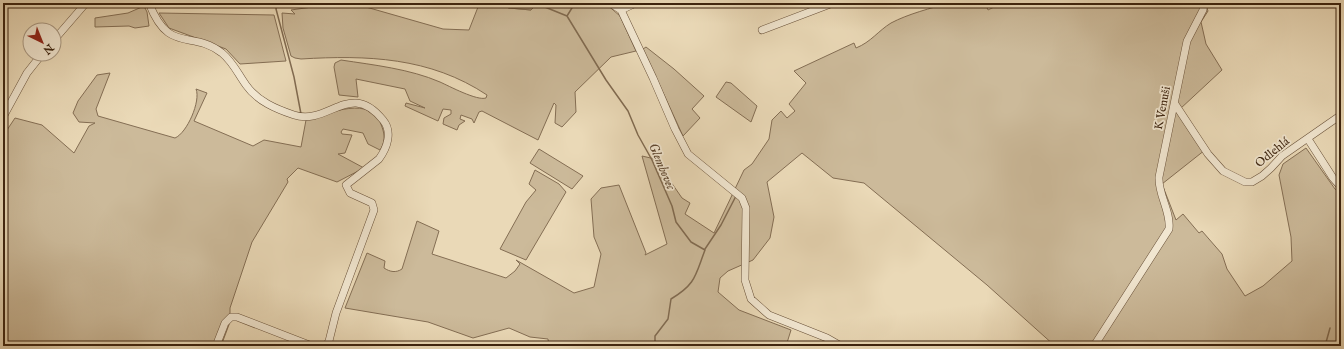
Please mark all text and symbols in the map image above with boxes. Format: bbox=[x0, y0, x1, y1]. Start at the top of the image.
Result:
north arrow bbox=[22, 22, 62, 62]
text: N bbox=[40, 40, 57, 57]
street label: K Venuši bbox=[1151, 85, 1174, 131]
street label: Odlehlá bbox=[1252, 133, 1293, 171]
water label: Glembovec bbox=[644, 141, 680, 194]

